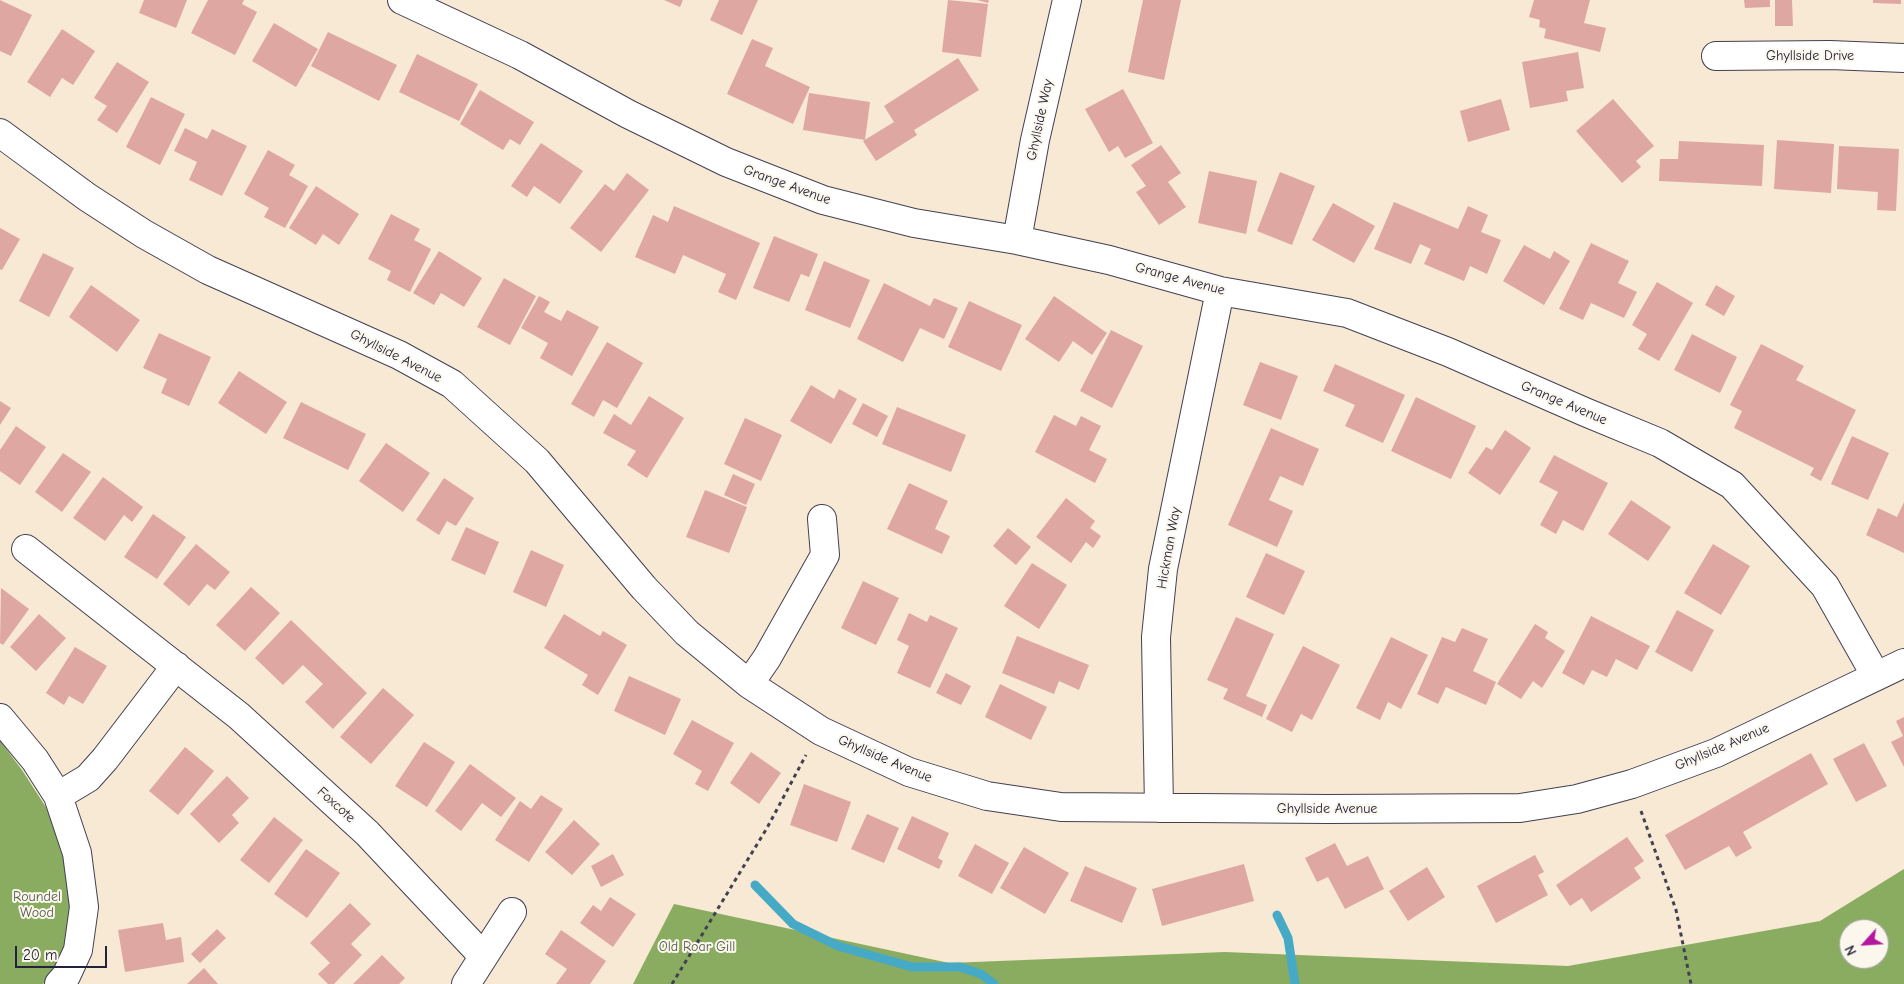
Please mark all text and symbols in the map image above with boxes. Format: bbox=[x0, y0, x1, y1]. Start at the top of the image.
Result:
street label: Ghyllside Drive bbox=[1766, 48, 1854, 64]
street label: Ghyllside Way bbox=[1023, 78, 1057, 162]
street label: Grange Avenue bbox=[741, 161, 833, 209]
street label: Grange Avenue bbox=[1133, 259, 1227, 299]
street label: Ghyllside Avenue bbox=[347, 326, 445, 386]
street label: Grange Avenue bbox=[1518, 377, 1610, 429]
street label: Hickman Way bbox=[1154, 506, 1184, 590]
street label: Ghyllside Avenue bbox=[1672, 720, 1772, 774]
street label: Ghyllside Avenue bbox=[835, 732, 935, 786]
street label: Foxcote bbox=[314, 784, 358, 826]
street label: Ghyllside Avenue bbox=[1277, 801, 1377, 817]
park label: Roundel Wood bbox=[13, 889, 61, 922]
north arrow bbox=[1839, 919, 1889, 969]
scale bar bbox=[18, 936, 110, 968]
park label: Old Roar Gill bbox=[659, 939, 735, 955]
text: N bbox=[1841, 943, 1861, 958]
text: 20 m bbox=[23, 946, 57, 964]

